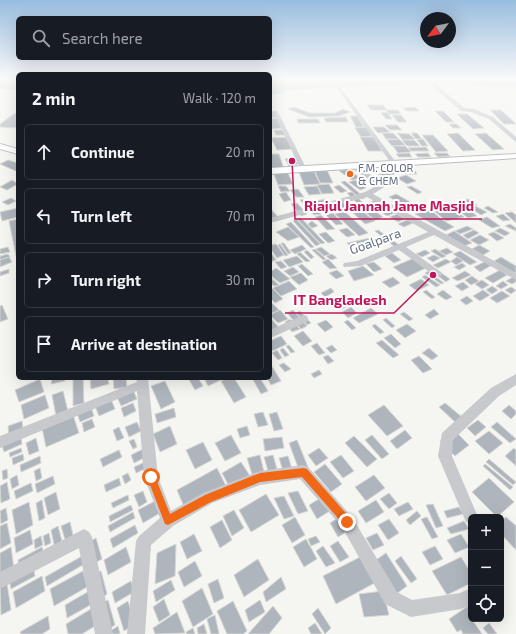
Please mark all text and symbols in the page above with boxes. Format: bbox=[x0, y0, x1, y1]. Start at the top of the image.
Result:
north arrow bbox=[420, 12, 456, 48]
search box bbox=[16, 16, 272, 60]
icon: search bbox=[30, 27, 52, 49]
text: Search here bbox=[62, 29, 143, 47]
text: 2 min bbox=[32, 88, 75, 108]
text: Walk · 120 m bbox=[183, 90, 256, 106]
icon: ahead bbox=[33, 141, 55, 163]
text: Continue bbox=[71, 143, 134, 161]
text: 20 m bbox=[226, 144, 255, 160]
place label: F.M. COLOR & CHEM bbox=[358, 161, 414, 187]
marker: F.M. COLOR & CHEM bbox=[345, 169, 355, 179]
callout: Riajul Jannah Jame Masjid bbox=[295, 193, 482, 219]
text: Riajul Jannah Jame Masjid bbox=[304, 197, 474, 214]
icon: left bbox=[33, 205, 55, 227]
text: Turn left bbox=[71, 207, 132, 225]
text: 70 m bbox=[226, 208, 255, 224]
street label: Goalpara bbox=[347, 224, 403, 258]
icon: right bbox=[33, 269, 55, 291]
text: Turn right bbox=[71, 271, 141, 289]
text: 30 m bbox=[226, 272, 255, 288]
callout: IT Bangladesh bbox=[285, 287, 394, 313]
text: IT Bangladesh bbox=[293, 291, 387, 308]
icon: arrive bbox=[33, 333, 55, 355]
text: Arrive at destination bbox=[71, 335, 217, 353]
route start bbox=[142, 468, 160, 486]
route end bbox=[338, 513, 356, 531]
map controls bbox=[468, 514, 504, 622]
button: + bbox=[468, 514, 504, 550]
button: − bbox=[468, 550, 504, 586]
button: locate bbox=[468, 586, 504, 622]

